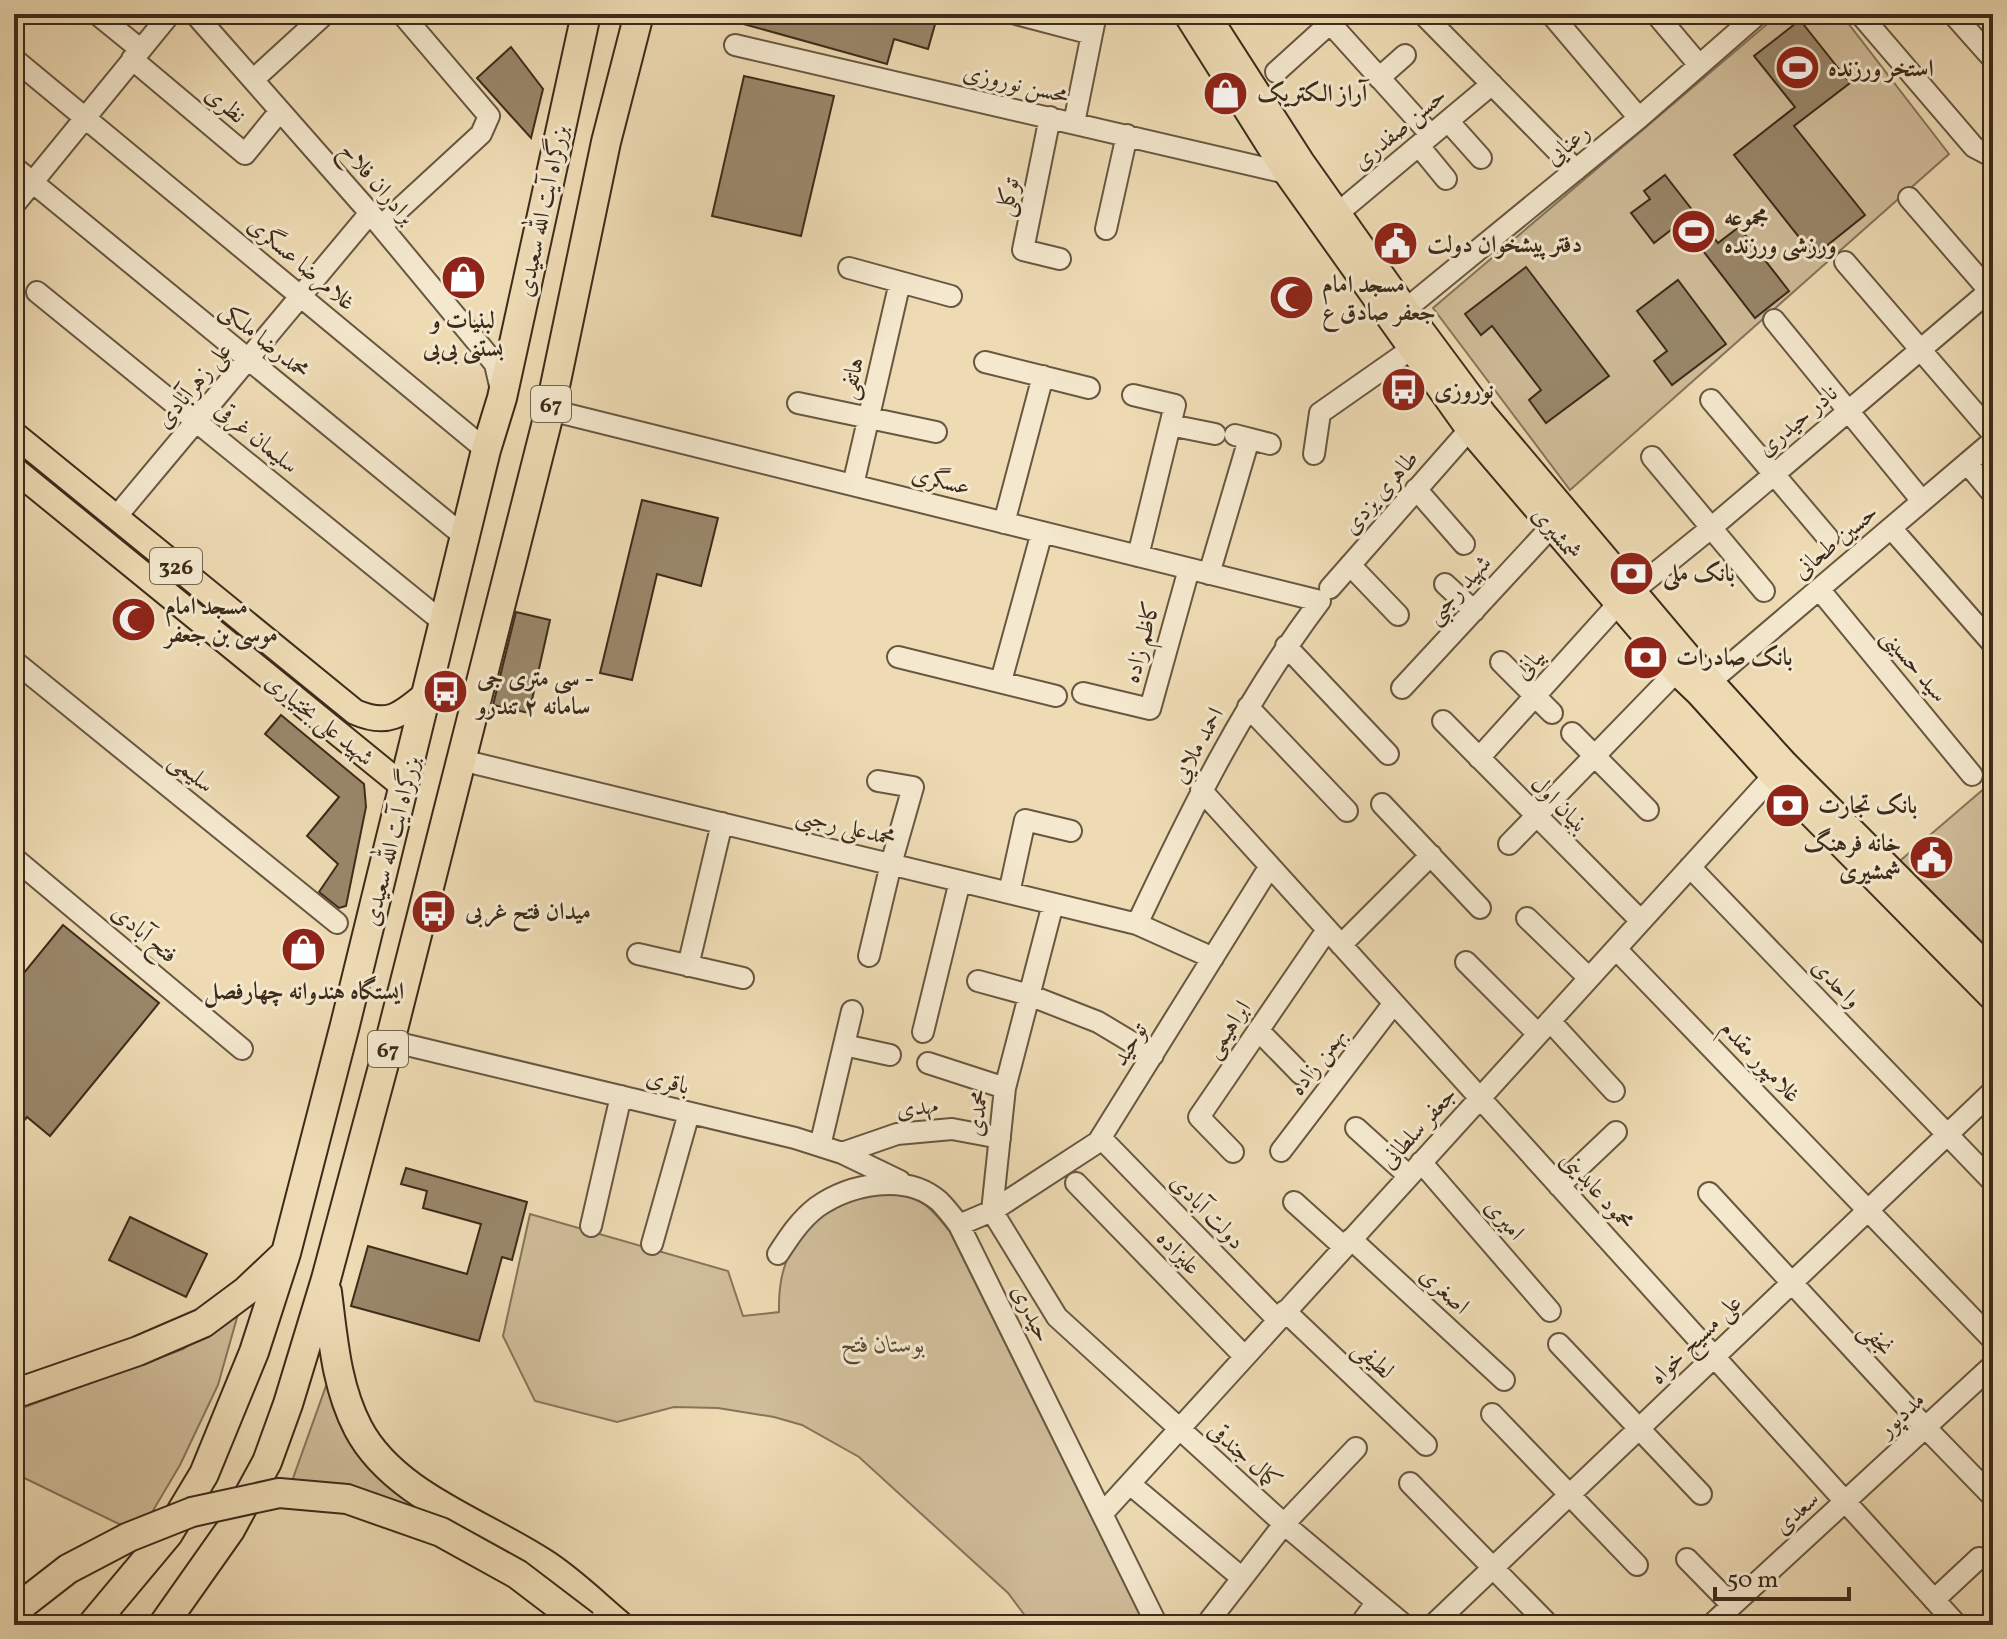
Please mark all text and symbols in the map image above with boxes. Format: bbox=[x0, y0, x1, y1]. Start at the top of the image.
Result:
sports icon: استخر ورزنده bbox=[1773, 44, 1821, 92]
place label: استخر ورزنده bbox=[1828, 53, 1934, 87]
street label: محسن نوروزی bbox=[959, 56, 1072, 114]
shop icon: آراز الکتریک bbox=[1202, 69, 1250, 117]
street label: نظری bbox=[197, 78, 253, 133]
place label: آراز الکتریک bbox=[1257, 78, 1370, 112]
street label: حسن صفدری bbox=[1346, 80, 1455, 179]
street label: رعنایی bbox=[1538, 116, 1598, 175]
street label: بزرگراه آیت الله سعیدی bbox=[505, 122, 579, 300]
street label: برادران فلاح bbox=[329, 135, 422, 235]
street label: توکلی bbox=[989, 174, 1029, 220]
place label: مجموعه ورزشی ورزنده bbox=[1724, 202, 1837, 264]
sports icon: مجموعه ورزشی ورزنده bbox=[1669, 207, 1717, 255]
street label: غلامرضا عسگری bbox=[239, 209, 362, 320]
public building icon: دفتر پیشخوان دولت bbox=[1372, 220, 1420, 268]
place label: دفتر پیشخوان دولت bbox=[1427, 229, 1582, 263]
shop icon: لبنیات و بستنی بی‌بی bbox=[439, 254, 487, 302]
place label: مسجد امام جعفر صادق ع bbox=[1322, 269, 1436, 332]
mosque icon: مسجد امام جعفر صادق ع bbox=[1267, 274, 1315, 322]
street label: محمدرضا ملکی bbox=[211, 295, 316, 388]
place label: لبنیات و بستنی بی‌بی bbox=[422, 305, 504, 367]
street label: علی زهرآبادی bbox=[148, 336, 241, 437]
street label: هاتفی bbox=[832, 354, 874, 403]
bus stop icon: نوروزی bbox=[1379, 366, 1427, 414]
place label: نوروزی bbox=[1434, 375, 1494, 409]
street label: نادر حیدری bbox=[1751, 378, 1846, 465]
road number: 67 bbox=[531, 386, 571, 422]
street label: سلیمان غرقی bbox=[206, 394, 305, 483]
street label: طاهری یزدی bbox=[1335, 444, 1428, 543]
street label: عسگری bbox=[908, 458, 973, 506]
street label: حسین طحانی bbox=[1786, 497, 1886, 588]
street label: شمشیری bbox=[1523, 500, 1588, 569]
road number: 326 bbox=[150, 548, 202, 584]
street label: شهید رجبی bbox=[1418, 548, 1501, 633]
bank icon: بانک ملی bbox=[1608, 549, 1656, 597]
place label: بانک ملی bbox=[1662, 558, 1735, 592]
place label: مسجد امام موسی بن جعفر bbox=[162, 591, 278, 653]
mosque icon: مسجد امام موسی بن جعفر bbox=[110, 596, 158, 644]
street label: کاظم زاده bbox=[1116, 598, 1173, 688]
street label: سید حسینی bbox=[1872, 622, 1955, 711]
bank icon: بانک صادرات bbox=[1621, 633, 1669, 681]
street label: بیانی bbox=[1507, 641, 1554, 688]
place label: بانک صادرات bbox=[1676, 642, 1793, 676]
place label: سی متری جی - سامانه ۲ تندرو bbox=[474, 663, 593, 725]
street label: شهید علی بختیاری bbox=[257, 666, 381, 775]
bus stop icon: سی متری جی - سامانه ۲ تندرو bbox=[422, 668, 470, 716]
street label: احمد ملایی bbox=[1164, 702, 1234, 790]
street label: سلیمی bbox=[161, 745, 221, 802]
street label: بزرگراه آیت الله سعیدی bbox=[351, 752, 431, 930]
street label: بنیان اول bbox=[1522, 768, 1596, 842]
bank icon: بانک تجارت bbox=[1763, 781, 1811, 829]
place label: بانک تجارت bbox=[1818, 790, 1917, 824]
street label: محمدعلی رجبی bbox=[792, 799, 899, 858]
place label: خانه فرهنگ شمشیری bbox=[1803, 827, 1901, 890]
public building icon: خانه فرهنگ شمشیری bbox=[1908, 833, 1956, 881]
bus stop icon: میدان فتح غربی bbox=[410, 887, 458, 935]
place label: میدان فتح غربی bbox=[464, 896, 591, 933]
street label: فتح آبادی bbox=[102, 897, 184, 974]
shop icon: ایستگاه هندوانه چهارفصل bbox=[280, 925, 328, 973]
street label: واحدی bbox=[1803, 951, 1868, 1017]
place label: ایستگاه هندوانه چهارفصل bbox=[204, 975, 404, 1010]
street label: ابراهیمی bbox=[1197, 994, 1261, 1066]
street label: غلامپور مقدم bbox=[1710, 1013, 1808, 1113]
street label: توحید bbox=[1104, 1016, 1157, 1073]
street label: بهمن زاده bbox=[1282, 1021, 1356, 1104]
road number: 67 bbox=[368, 1031, 408, 1067]
street label: باقری bbox=[642, 1061, 693, 1105]
street label: جعفر سلطانی bbox=[1373, 1079, 1466, 1177]
street label: محمدی bbox=[959, 1088, 999, 1139]
street label: مهدی bbox=[894, 1090, 940, 1128]
street label: محمود عابدینی bbox=[1552, 1144, 1641, 1238]
street label: دولت آبادی bbox=[1161, 1166, 1252, 1258]
street label: امیری bbox=[1476, 1192, 1531, 1249]
street label: علیزاده bbox=[1147, 1223, 1208, 1284]
street label: اصغری bbox=[1411, 1259, 1476, 1323]
street label: حیدری bbox=[1002, 1279, 1059, 1349]
street label: علی مسیح خواه bbox=[1642, 1288, 1752, 1395]
street label: نجفی bbox=[1850, 1314, 1901, 1365]
park label: بوستان فتح bbox=[841, 1329, 926, 1365]
street label: لطیفی bbox=[1345, 1333, 1401, 1388]
street label: مددپور bbox=[1870, 1385, 1934, 1448]
street label: کمال جندقی bbox=[1199, 1414, 1288, 1499]
street label: سعدی bbox=[1767, 1483, 1828, 1544]
scale bar bbox=[1715, 1551, 1849, 1601]
text: 50 m bbox=[1727, 1564, 1779, 1598]

